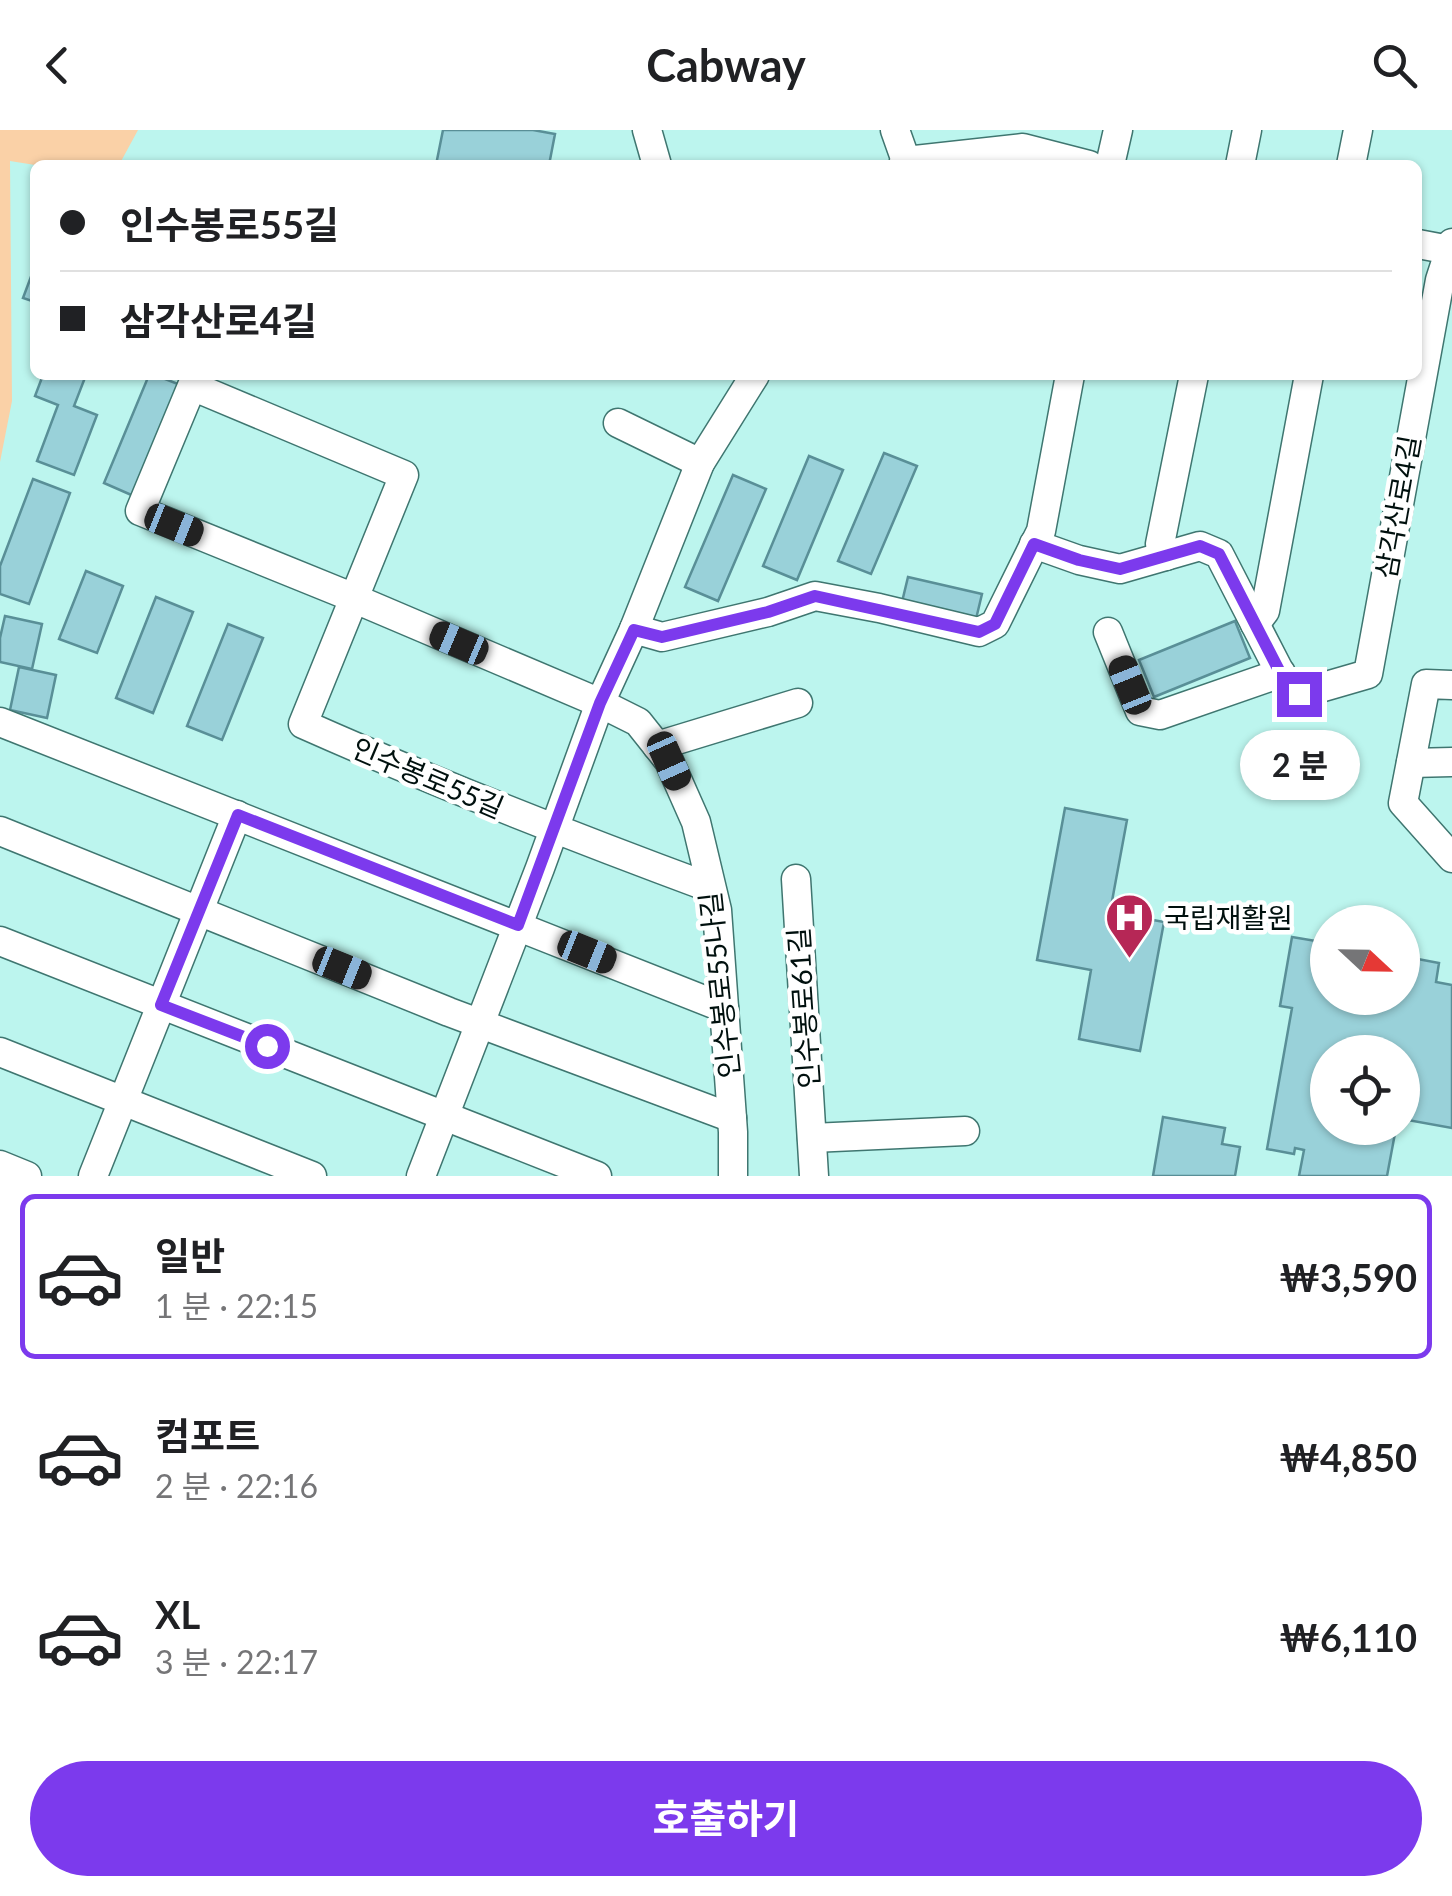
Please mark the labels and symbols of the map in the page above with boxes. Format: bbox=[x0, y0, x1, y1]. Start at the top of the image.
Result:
street label: 삼각산로4길 bbox=[1368, 432, 1426, 581]
car bbox=[141, 500, 207, 550]
car bbox=[426, 617, 492, 669]
car bbox=[1105, 652, 1155, 718]
route end bbox=[1277, 672, 1322, 717]
car bbox=[643, 727, 695, 795]
callout: 2 분 bbox=[1239, 729, 1359, 799]
street label: 인수봉로55길 bbox=[348, 730, 509, 824]
street label: 인수봉로55나길 bbox=[692, 890, 746, 1080]
hospital icon: 국립재활원 bbox=[1103, 892, 1155, 960]
place label: 국립재활원 bbox=[1164, 900, 1293, 934]
north arrow bbox=[1310, 905, 1420, 1015]
street label: 인수봉로61길 bbox=[780, 926, 826, 1090]
car bbox=[554, 927, 620, 977]
car bbox=[309, 943, 375, 993]
route start bbox=[245, 1024, 290, 1069]

